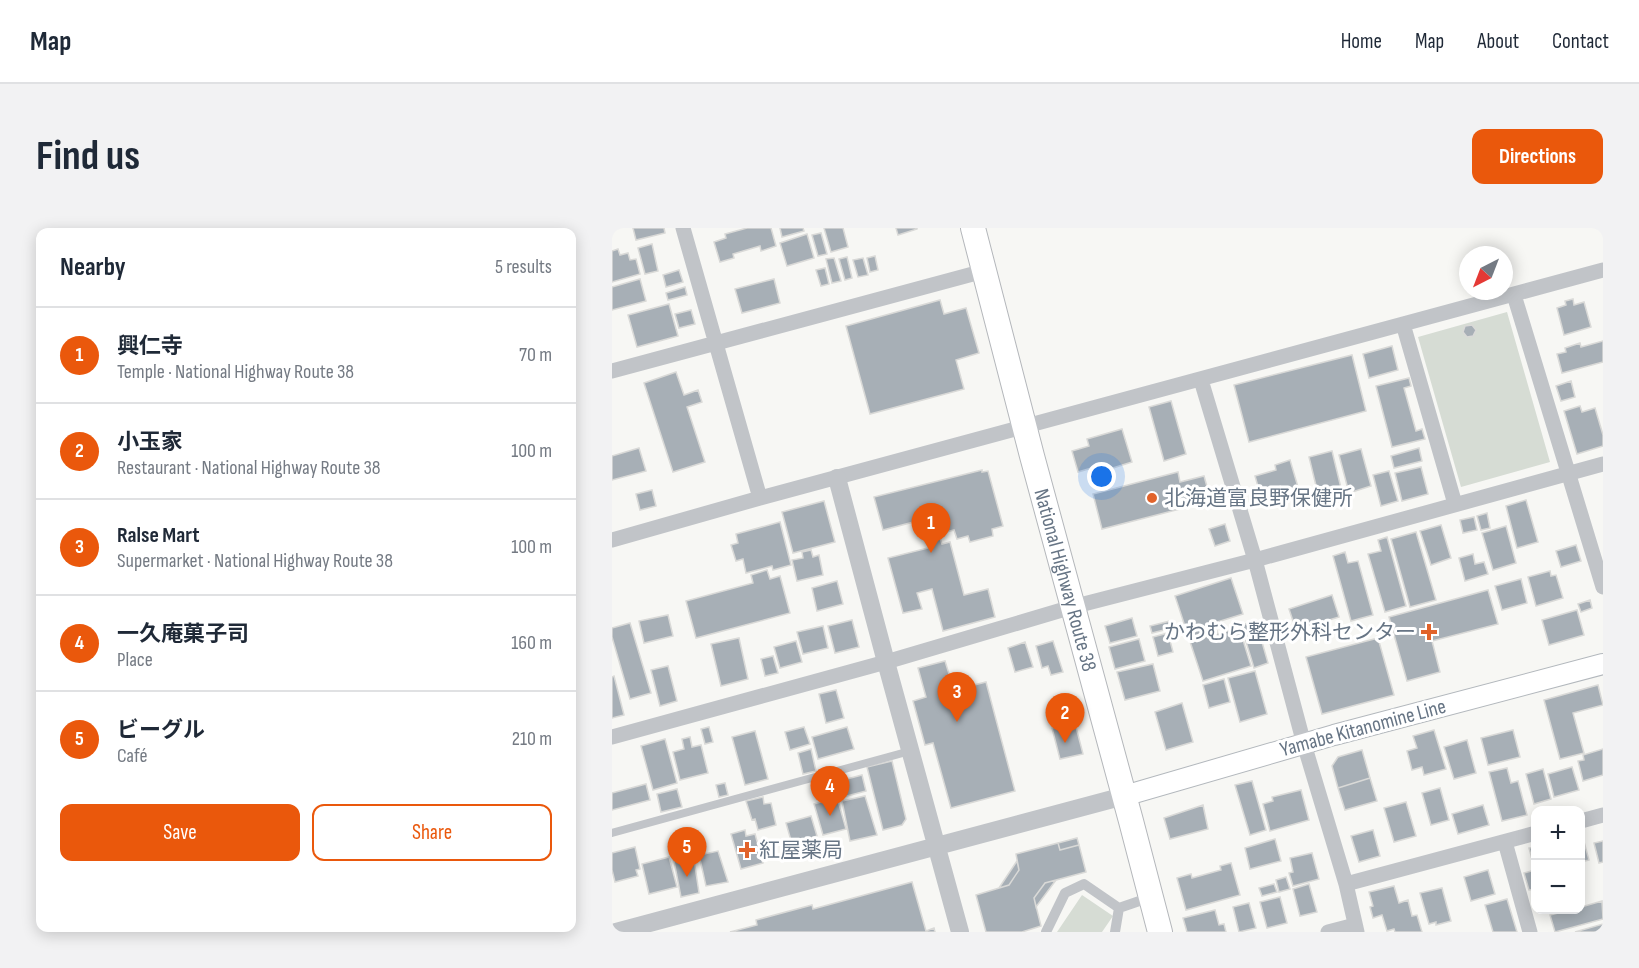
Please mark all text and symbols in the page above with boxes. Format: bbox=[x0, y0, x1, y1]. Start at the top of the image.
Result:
text: Map bbox=[30, 25, 71, 58]
text: Home bbox=[1341, 29, 1382, 54]
text: Map bbox=[1415, 29, 1444, 54]
text: About bbox=[1477, 29, 1519, 54]
text: Contact bbox=[1552, 29, 1609, 54]
button: Directions bbox=[1472, 129, 1603, 184]
text: Find us bbox=[36, 131, 140, 182]
north arrow bbox=[1459, 246, 1513, 300]
text: Nearby bbox=[60, 252, 126, 283]
text: 5 results bbox=[495, 255, 552, 279]
text: 興仁寺 bbox=[117, 333, 183, 360]
text: 1 bbox=[76, 343, 83, 367]
text: 70 m bbox=[519, 343, 552, 367]
text: Temple · National Highway Route 38 bbox=[117, 360, 354, 384]
text: 小玉家 bbox=[117, 429, 183, 456]
text: 2 bbox=[75, 439, 84, 463]
text: 100 m bbox=[511, 439, 552, 463]
text: Restaurant · National Highway Route 38 bbox=[117, 456, 381, 480]
your location bbox=[1087, 462, 1116, 491]
street label: National Highway Route 38 bbox=[1029, 486, 1102, 674]
place label: 北海道富良野保健所 bbox=[1164, 486, 1353, 511]
marker: 北海道富良野保健所 bbox=[1145, 491, 1159, 505]
pin: 1 bbox=[912, 504, 950, 553]
text: Ralse Mart bbox=[117, 522, 200, 549]
text: 3 bbox=[75, 535, 84, 559]
text: 100 m bbox=[511, 535, 552, 559]
text: Supermarket · National Highway Route 38 bbox=[117, 549, 393, 573]
place label: かわむら整形外科センター bbox=[1164, 620, 1416, 645]
text: 一久庵菓子司 bbox=[117, 621, 249, 648]
marker: かわむら整形外科センター bbox=[1420, 623, 1438, 641]
text: 4 bbox=[75, 631, 84, 655]
text: 160 m bbox=[511, 631, 552, 655]
text: Place bbox=[117, 648, 153, 672]
pin: 3 bbox=[938, 672, 976, 722]
pin: 2 bbox=[1046, 694, 1084, 743]
street label: Yamabe Kitanomine Line bbox=[1277, 694, 1449, 762]
text: ビーグル bbox=[117, 717, 205, 744]
text: 5 bbox=[75, 727, 84, 751]
text: 210 m bbox=[512, 727, 552, 751]
text: Café bbox=[117, 744, 147, 768]
pin: 4 bbox=[810, 766, 850, 816]
button: Save bbox=[60, 804, 300, 861]
button: Share bbox=[312, 804, 552, 861]
map controls bbox=[1531, 806, 1585, 914]
button: + bbox=[1531, 806, 1585, 860]
pin: 5 bbox=[668, 828, 706, 877]
place label: 紅屋薬局 bbox=[759, 838, 843, 863]
marker: 紅屋薬局 bbox=[740, 843, 754, 857]
button: − bbox=[1531, 860, 1585, 914]

